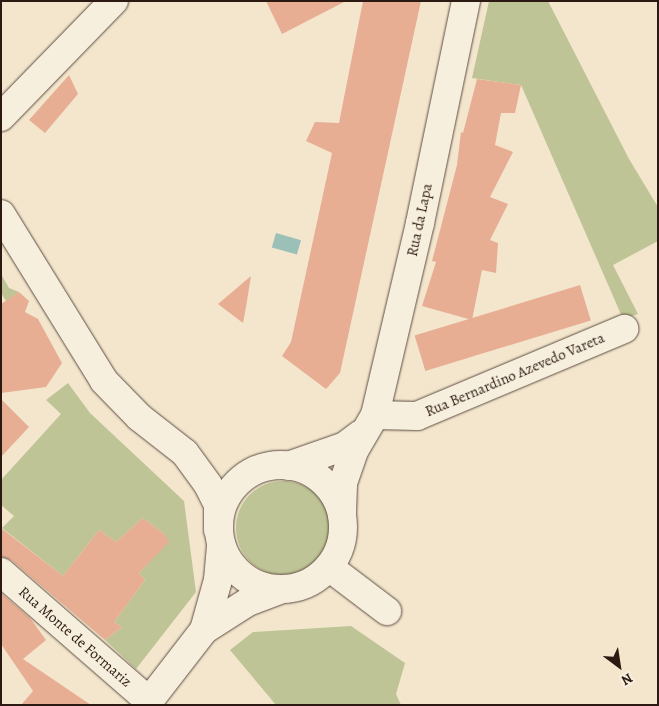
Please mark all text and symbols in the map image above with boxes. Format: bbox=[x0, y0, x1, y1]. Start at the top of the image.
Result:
street label: Rua da Lapa bbox=[403, 182, 437, 258]
street label: Rua Bernardino Azevedo Vareta bbox=[423, 329, 607, 421]
street label: Rua Monte de Formariz bbox=[15, 583, 135, 691]
north arrow bbox=[594, 641, 644, 691]
text: N bbox=[618, 669, 636, 690]

